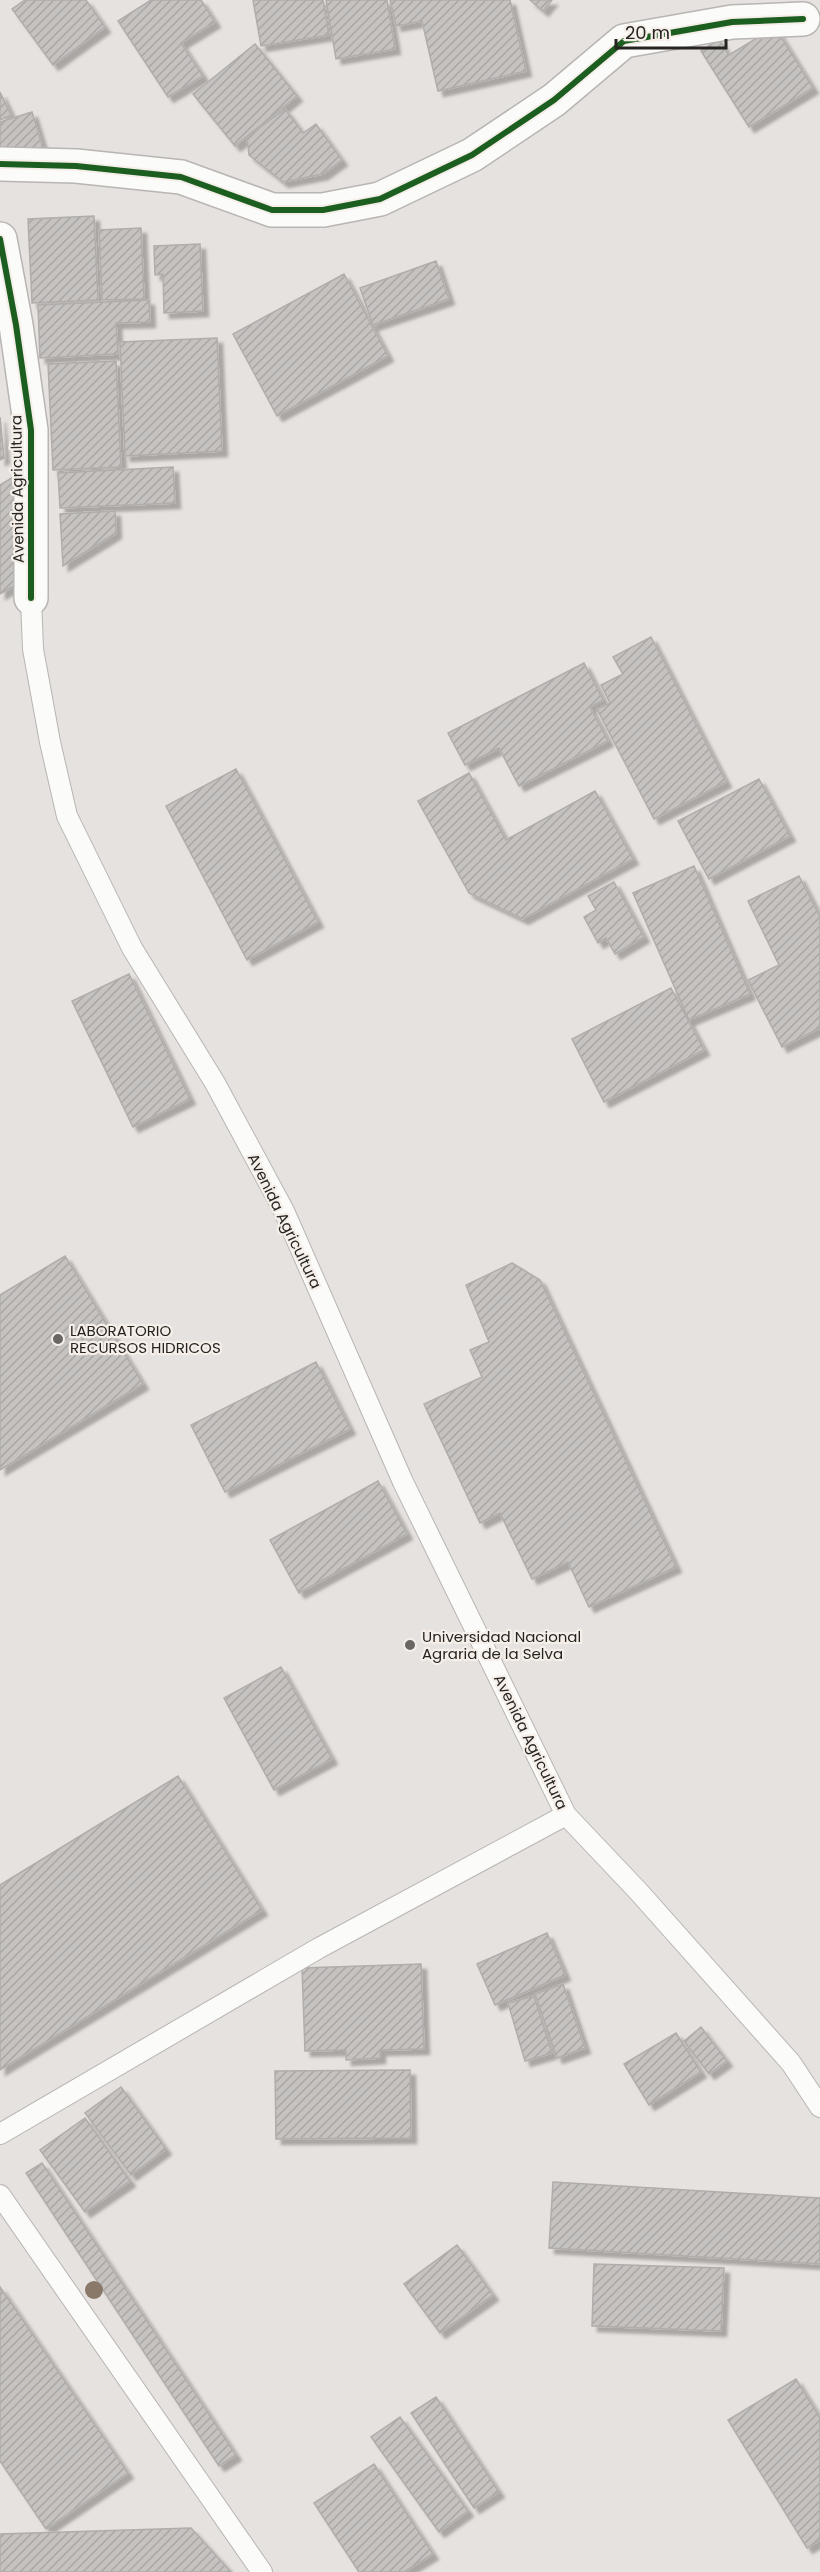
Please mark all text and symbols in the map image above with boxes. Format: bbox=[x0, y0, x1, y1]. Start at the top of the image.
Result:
scale bar bbox=[616, 12, 726, 50]
text: 20 m bbox=[625, 20, 670, 45]
street label: Avenida Agricultura bbox=[5, 415, 29, 563]
street label: Avenida Agricultura bbox=[243, 1150, 327, 1292]
place label: LABORATORIO RECURSOS HIDRICOS bbox=[70, 1320, 221, 1358]
marker: LABORATORIO RECURSOS HIDRICOS bbox=[51, 1332, 65, 1346]
place label: Universidad Nacional Agraria de la Selva bbox=[422, 1626, 581, 1664]
marker: Universidad Nacional Agraria de la Selva bbox=[403, 1638, 417, 1652]
street label: Avenida Agricultura bbox=[489, 1671, 573, 1813]

